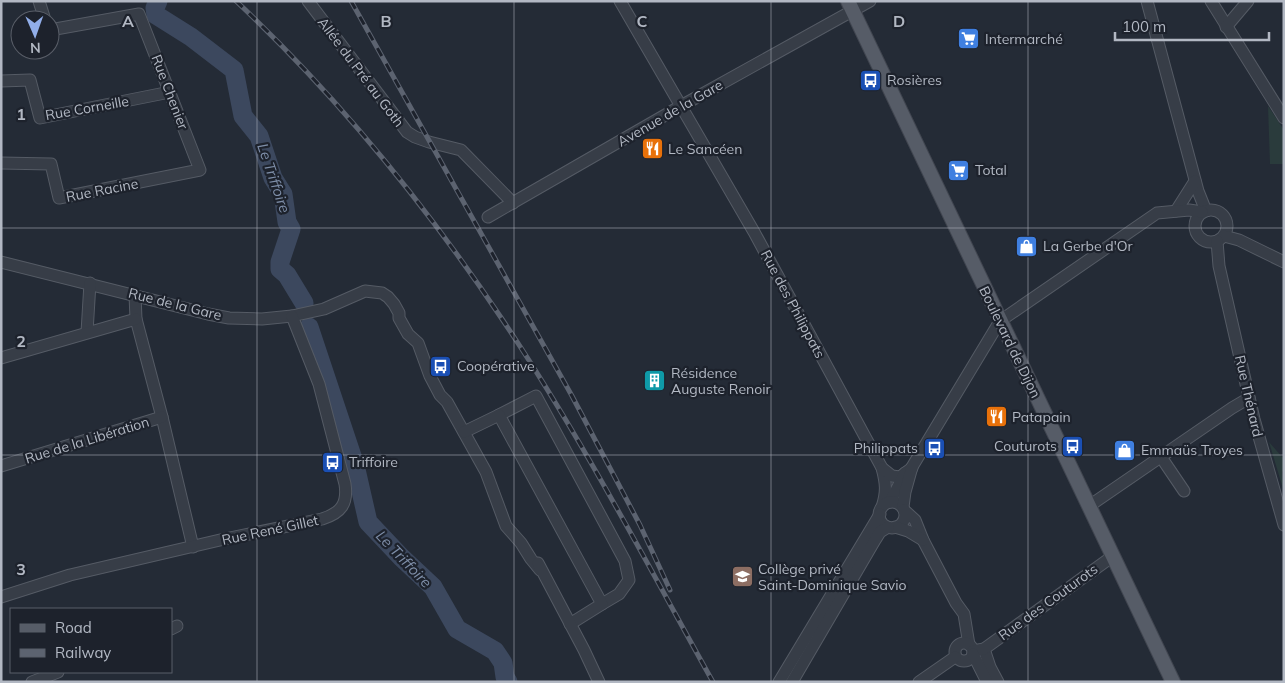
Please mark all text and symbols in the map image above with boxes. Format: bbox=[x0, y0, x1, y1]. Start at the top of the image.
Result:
north arrow bbox=[10, 10, 60, 60]
scale bar bbox=[1115, 10, 1269, 42]
text: A bbox=[122, 11, 134, 31]
text: B bbox=[380, 11, 392, 31]
text: C bbox=[637, 11, 648, 31]
text: D bbox=[893, 11, 905, 31]
street label: Allée du Pré au Goth bbox=[314, 14, 408, 130]
text: 100 m bbox=[1122, 17, 1166, 36]
supermarket icon: Intermarché bbox=[957, 27, 981, 51]
place label: Intermarché bbox=[985, 30, 1063, 48]
text: N bbox=[30, 39, 41, 57]
street label: Rue Chenier bbox=[148, 52, 193, 133]
bus stop icon: Rosières bbox=[859, 68, 883, 92]
place label: Rosières bbox=[887, 71, 942, 89]
street label: Avenue de la Gare bbox=[614, 76, 726, 150]
street label: Rue Corneille bbox=[44, 92, 130, 124]
text: 1 bbox=[16, 104, 26, 124]
restaurant icon: Le Sancéen bbox=[640, 137, 664, 161]
place label: Le Sancéen bbox=[668, 140, 742, 158]
water label: Le Triffoire bbox=[253, 141, 295, 215]
supermarket icon: Total bbox=[947, 158, 971, 182]
place label: Total bbox=[975, 161, 1007, 179]
street label: Rue Racine bbox=[64, 174, 140, 206]
shop icon: La Gerbe d'Or bbox=[1015, 234, 1039, 258]
place label: La Gerbe d'Or bbox=[1043, 237, 1134, 255]
street label: Rue des Philippats bbox=[757, 247, 829, 361]
street label: Boulevard de Dijon bbox=[975, 283, 1045, 401]
street label: Rue de la Gare bbox=[127, 284, 223, 324]
text: 2 bbox=[16, 331, 26, 351]
street label: Rue Thénard bbox=[1231, 353, 1267, 439]
bus stop icon: Coopérative bbox=[429, 354, 453, 378]
place label: Coopérative bbox=[457, 357, 535, 375]
place label: Résidence Auguste Renoir bbox=[671, 364, 772, 398]
building icon: Résidence Auguste Renoir bbox=[643, 369, 667, 393]
restaurant icon: Patapain bbox=[984, 405, 1008, 429]
place label: Patapain bbox=[1012, 408, 1071, 426]
street label: Rue de la Libération bbox=[23, 413, 151, 467]
bus stop icon: Couturots bbox=[1061, 434, 1085, 458]
bus stop icon: Philippats bbox=[922, 436, 946, 460]
place label: Couturots bbox=[994, 437, 1057, 455]
shop icon: Emmaüs Troyes bbox=[1113, 438, 1137, 462]
place label: Philippats bbox=[854, 439, 918, 457]
place label: Emmaüs Troyes bbox=[1141, 441, 1243, 459]
bus stop icon: Triffoire bbox=[321, 450, 345, 474]
place label: Triffoire bbox=[349, 453, 398, 471]
street label: Rue René Gillet bbox=[220, 511, 320, 549]
water label: Le Triffoire bbox=[372, 526, 436, 592]
text: 3 bbox=[16, 559, 26, 579]
place label: Collège privé Saint-Dominique Savio bbox=[758, 560, 907, 594]
street label: Rue des Couturots bbox=[995, 560, 1101, 644]
school or university icon: Collège privé Saint-Dominique Savio bbox=[730, 565, 754, 589]
legend bbox=[10, 608, 172, 673]
text: Road bbox=[55, 618, 92, 637]
text: Railway bbox=[55, 643, 111, 662]

